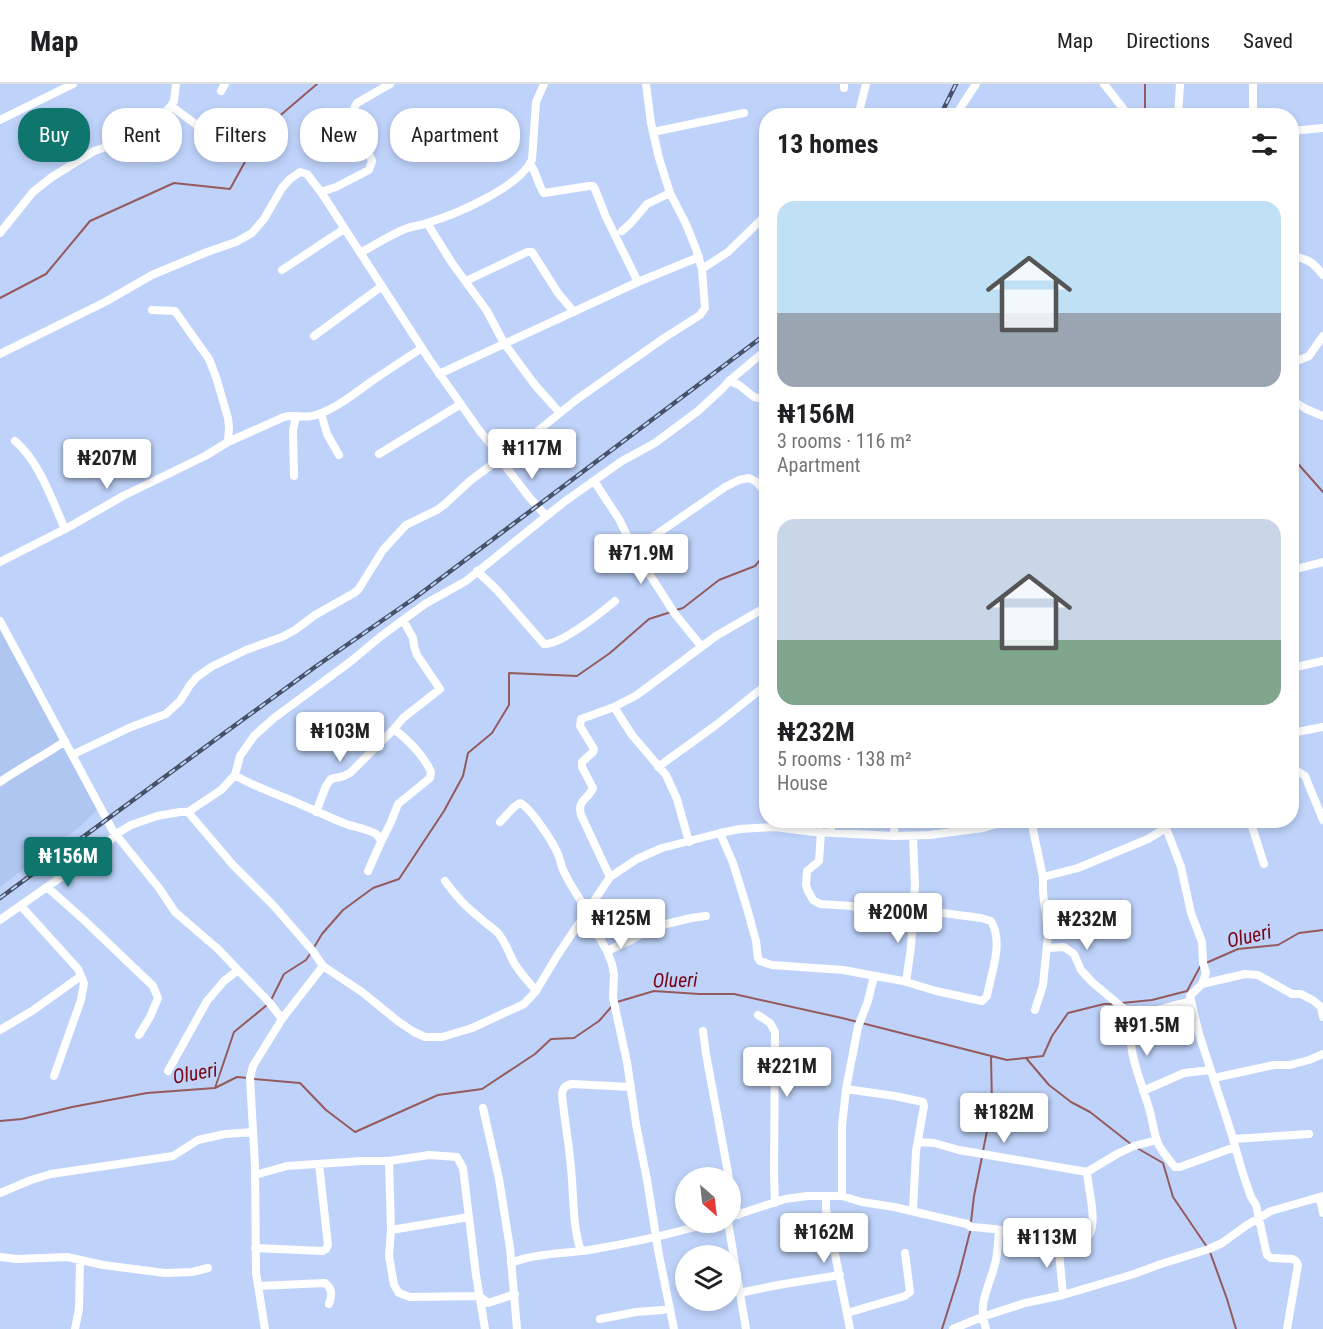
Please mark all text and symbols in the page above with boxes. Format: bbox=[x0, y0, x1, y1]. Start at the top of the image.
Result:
text: Map bbox=[30, 25, 78, 58]
text: Map bbox=[1057, 29, 1093, 53]
text: Directions bbox=[1126, 29, 1210, 53]
text: Saved bbox=[1243, 29, 1293, 53]
chip: Buy bbox=[18, 108, 90, 162]
chip: Rent bbox=[102, 108, 182, 162]
chip: Filters bbox=[194, 108, 288, 162]
chip: New bbox=[300, 108, 378, 162]
chip: Apartment bbox=[390, 108, 520, 162]
icon: filters bbox=[1248, 128, 1281, 161]
text: 13 homes bbox=[777, 129, 879, 159]
icon: home bbox=[975, 240, 1083, 348]
text: ₦156M bbox=[777, 399, 855, 429]
pin: ₦117M bbox=[490, 429, 574, 480]
text: 3 rooms · 116 m² bbox=[777, 429, 912, 453]
text: ₦117M bbox=[502, 436, 562, 460]
pin: ₦207M bbox=[65, 439, 149, 490]
text: ₦207M bbox=[77, 446, 137, 470]
text: Apartment bbox=[777, 453, 861, 477]
pin: ₦71.9M bbox=[592, 534, 690, 585]
text: ₦71.9M bbox=[608, 541, 674, 565]
icon: home bbox=[975, 558, 1083, 666]
pin: ₦103M bbox=[298, 712, 382, 763]
text: ₦232M bbox=[777, 717, 855, 747]
text: ₦103M bbox=[310, 719, 370, 743]
text: 5 rooms · 138 m² bbox=[777, 747, 912, 771]
text: House bbox=[777, 771, 828, 795]
pin: ₦156M bbox=[26, 837, 110, 888]
text: ₦156M bbox=[38, 844, 98, 868]
pin: ₦200M bbox=[856, 893, 940, 944]
pin: ₦125M bbox=[579, 899, 663, 950]
text: ₦200M bbox=[868, 900, 928, 924]
pin: ₦232M bbox=[1045, 900, 1129, 951]
text: ₦125M bbox=[591, 906, 651, 930]
text: ₦232M bbox=[1057, 907, 1117, 931]
water label: Olueri bbox=[1224, 919, 1274, 953]
water label: Olueri bbox=[652, 968, 698, 992]
pin: ₦91.5M bbox=[1098, 1006, 1196, 1057]
text: ₦91.5M bbox=[1114, 1013, 1180, 1037]
pin: ₦221M bbox=[745, 1047, 829, 1098]
text: ₦221M bbox=[757, 1054, 817, 1078]
water label: Olueri bbox=[171, 1057, 220, 1089]
pin: ₦182M bbox=[962, 1093, 1046, 1144]
text: ₦182M bbox=[974, 1100, 1034, 1124]
north arrow bbox=[675, 1167, 741, 1233]
map controls bbox=[675, 1167, 741, 1311]
pin: ₦162M bbox=[782, 1213, 866, 1264]
pin: ₦113M bbox=[1005, 1218, 1089, 1269]
text: ₦162M bbox=[794, 1220, 854, 1244]
text: ₦113M bbox=[1017, 1225, 1077, 1249]
button: layers bbox=[675, 1245, 741, 1311]

